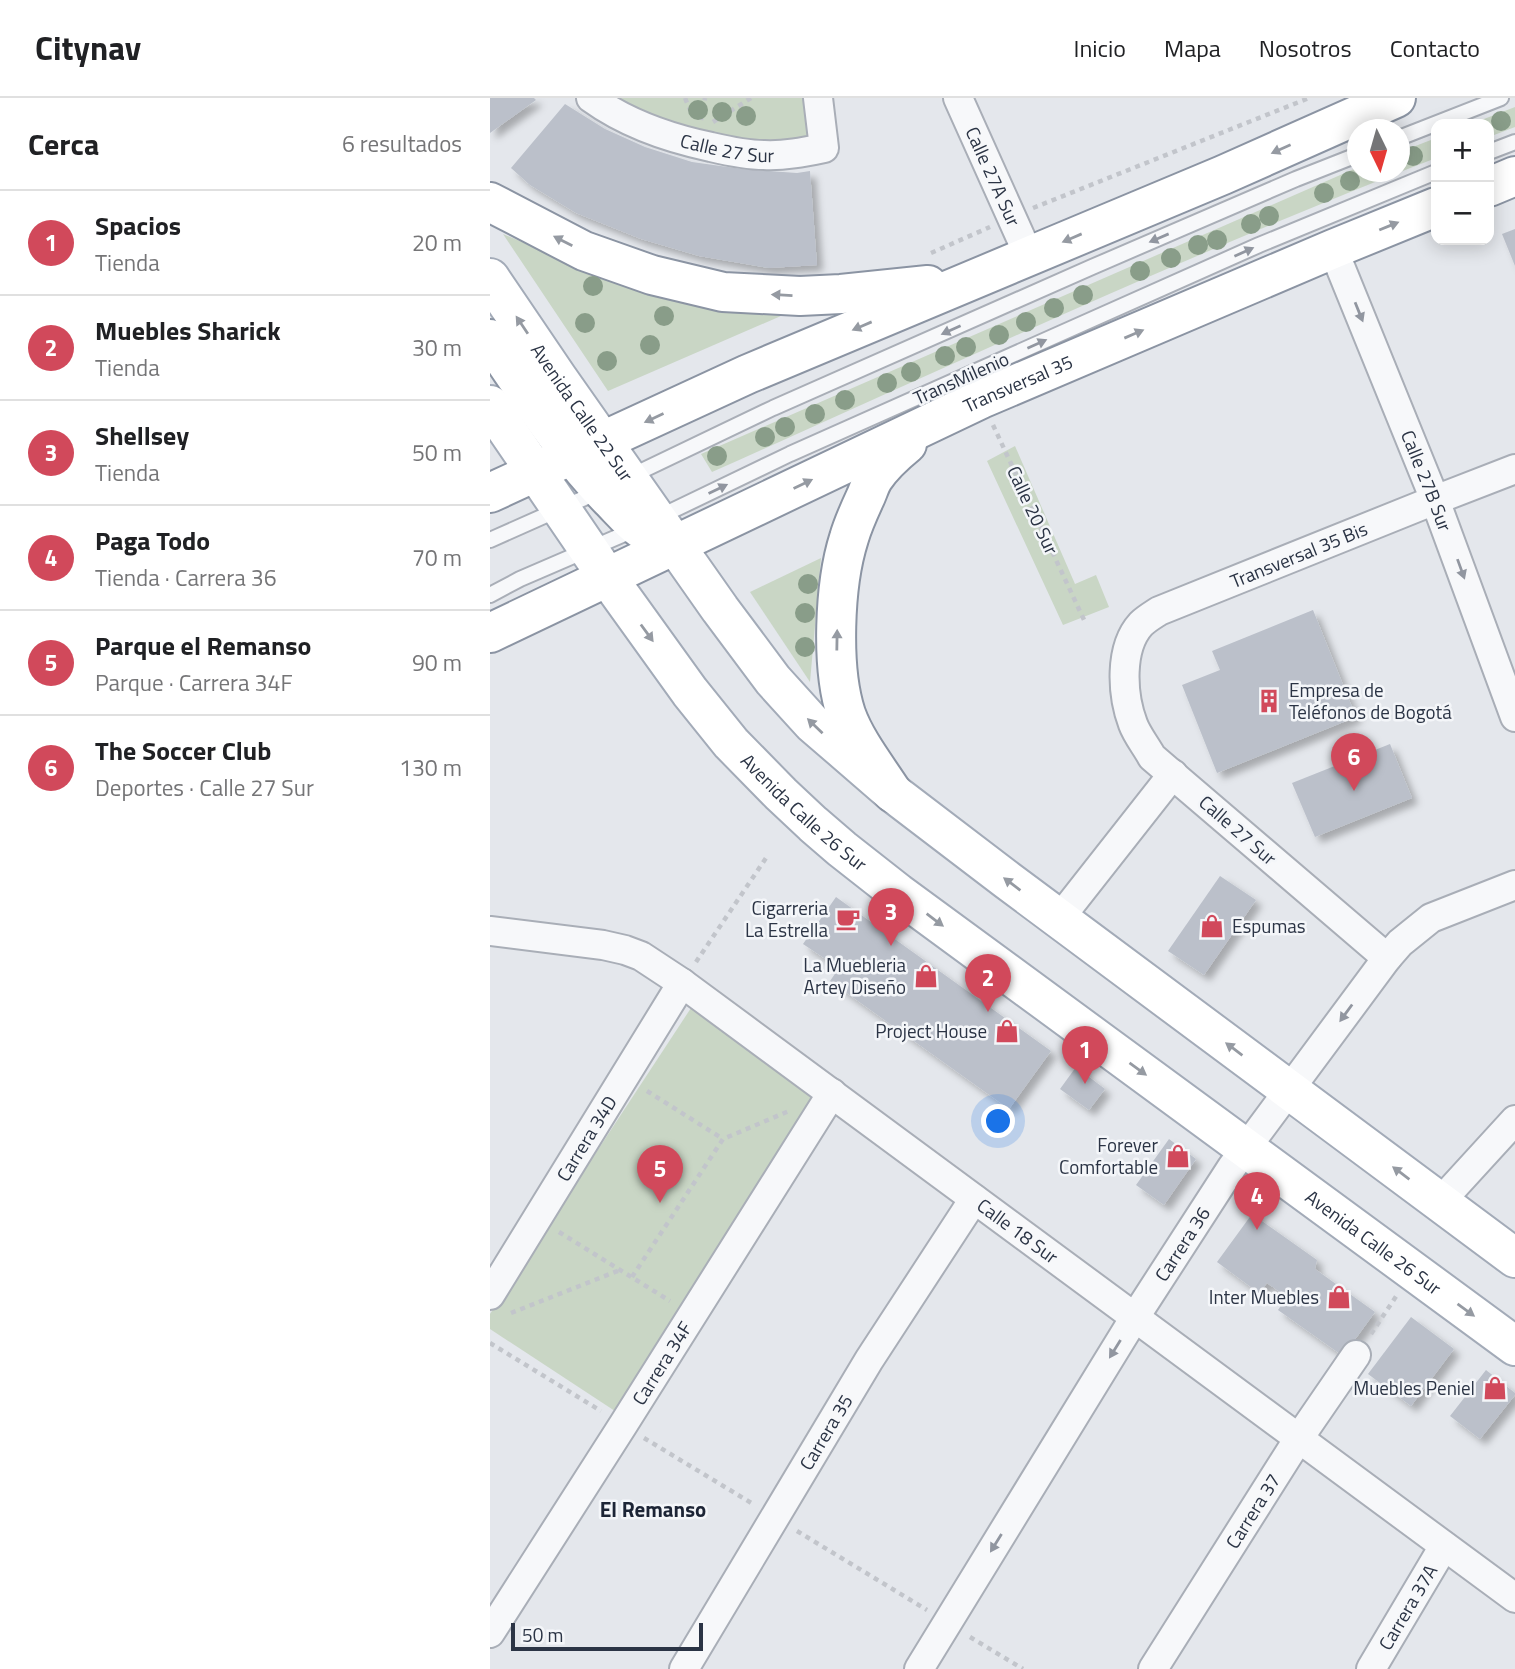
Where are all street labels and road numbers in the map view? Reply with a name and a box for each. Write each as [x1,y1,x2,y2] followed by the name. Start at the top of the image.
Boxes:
[959,122,1029,231] street label: Calle 27A Sur
[677,125,775,169] street label: Calle 27 Sur
[524,337,641,487] street label: Avenida Calle 22 Sur
[908,344,1013,412] street label: TransMilenio
[958,347,1077,420] street label: Transversal 35
[1394,426,1460,536] street label: Calle 27B Sur
[1000,461,1067,559] street label: Calle 20 Sur
[1226,514,1372,595] street label: Transversal 35 Bis
[735,746,874,878] street label: Avenida Calle 26 Sur
[1193,788,1284,872] street label: Calle 27 Sur
[548,1089,624,1187] street label: Carrera 34D
[1300,1182,1448,1302] street label: Avenida Calle 26 Sur
[971,1191,1065,1271] street label: Calle 18 Sur
[1147,1201,1217,1287] street label: Carrera 36
[624,1315,699,1410] street label: Carrera 34F
[791,1388,859,1475] street label: Carrera 35
[1218,1467,1287,1554] street label: Carrera 37
[1371,1558,1444,1655] street label: Carrera 37A

